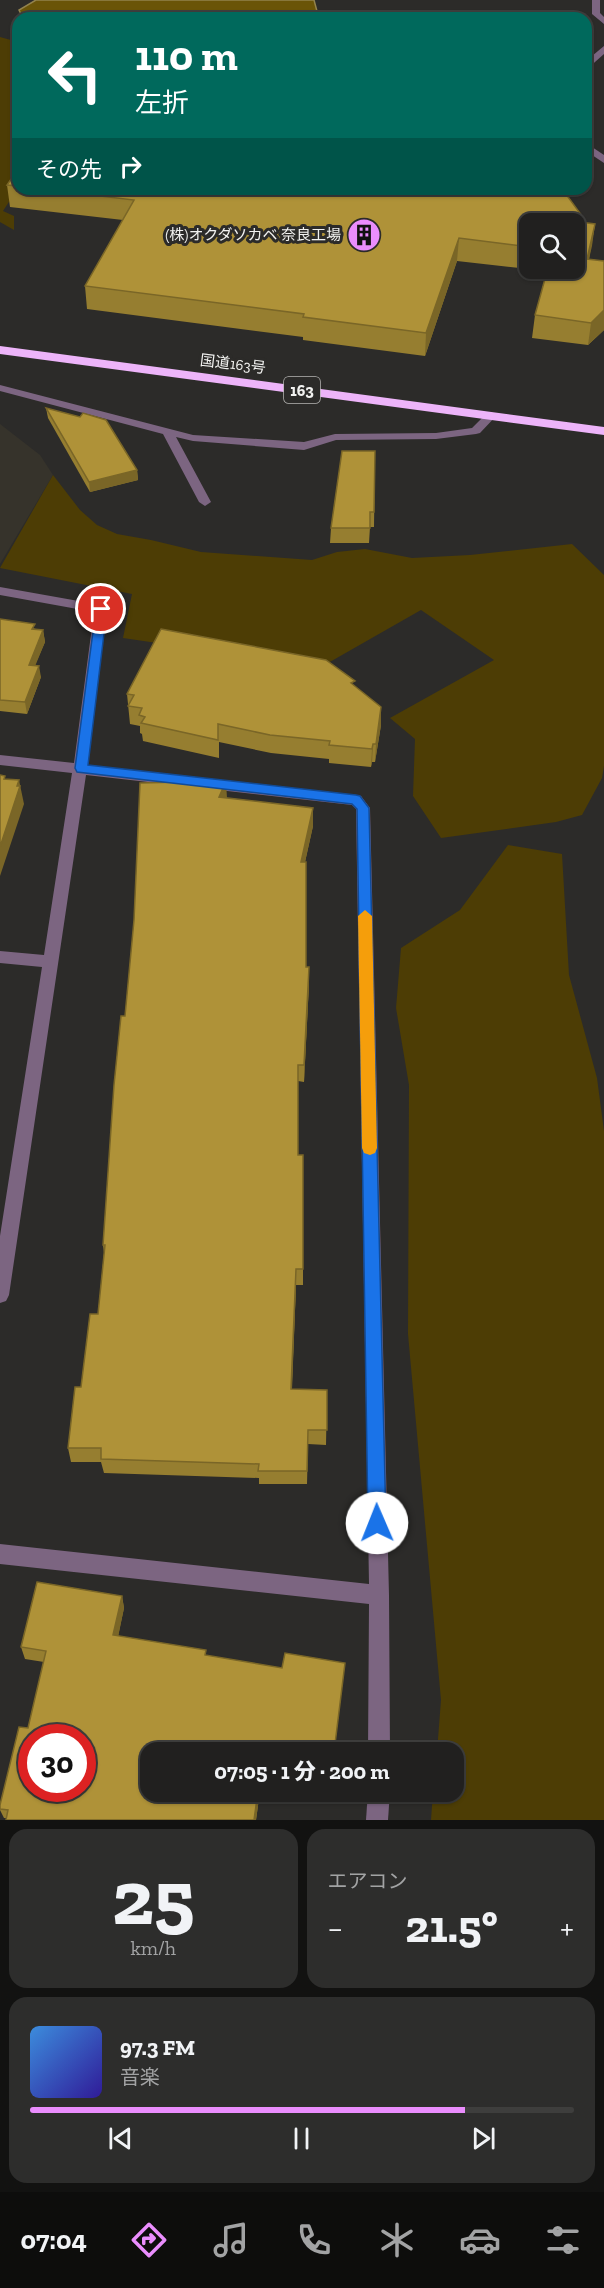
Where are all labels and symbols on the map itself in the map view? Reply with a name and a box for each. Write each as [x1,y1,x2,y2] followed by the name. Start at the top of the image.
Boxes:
[346,217,382,253] building icon: (株)オクダソカベ 奈良工場
[165,226,341,244] place label: (株)オクダソカベ 奈良工場
[199,351,267,377] street label: 国道163号
[284,377,320,403] road number: 163
[75,583,126,634] pin
[345,1491,409,1555] position arrow
[18,1724,96,1802] speed limit sign: 30

